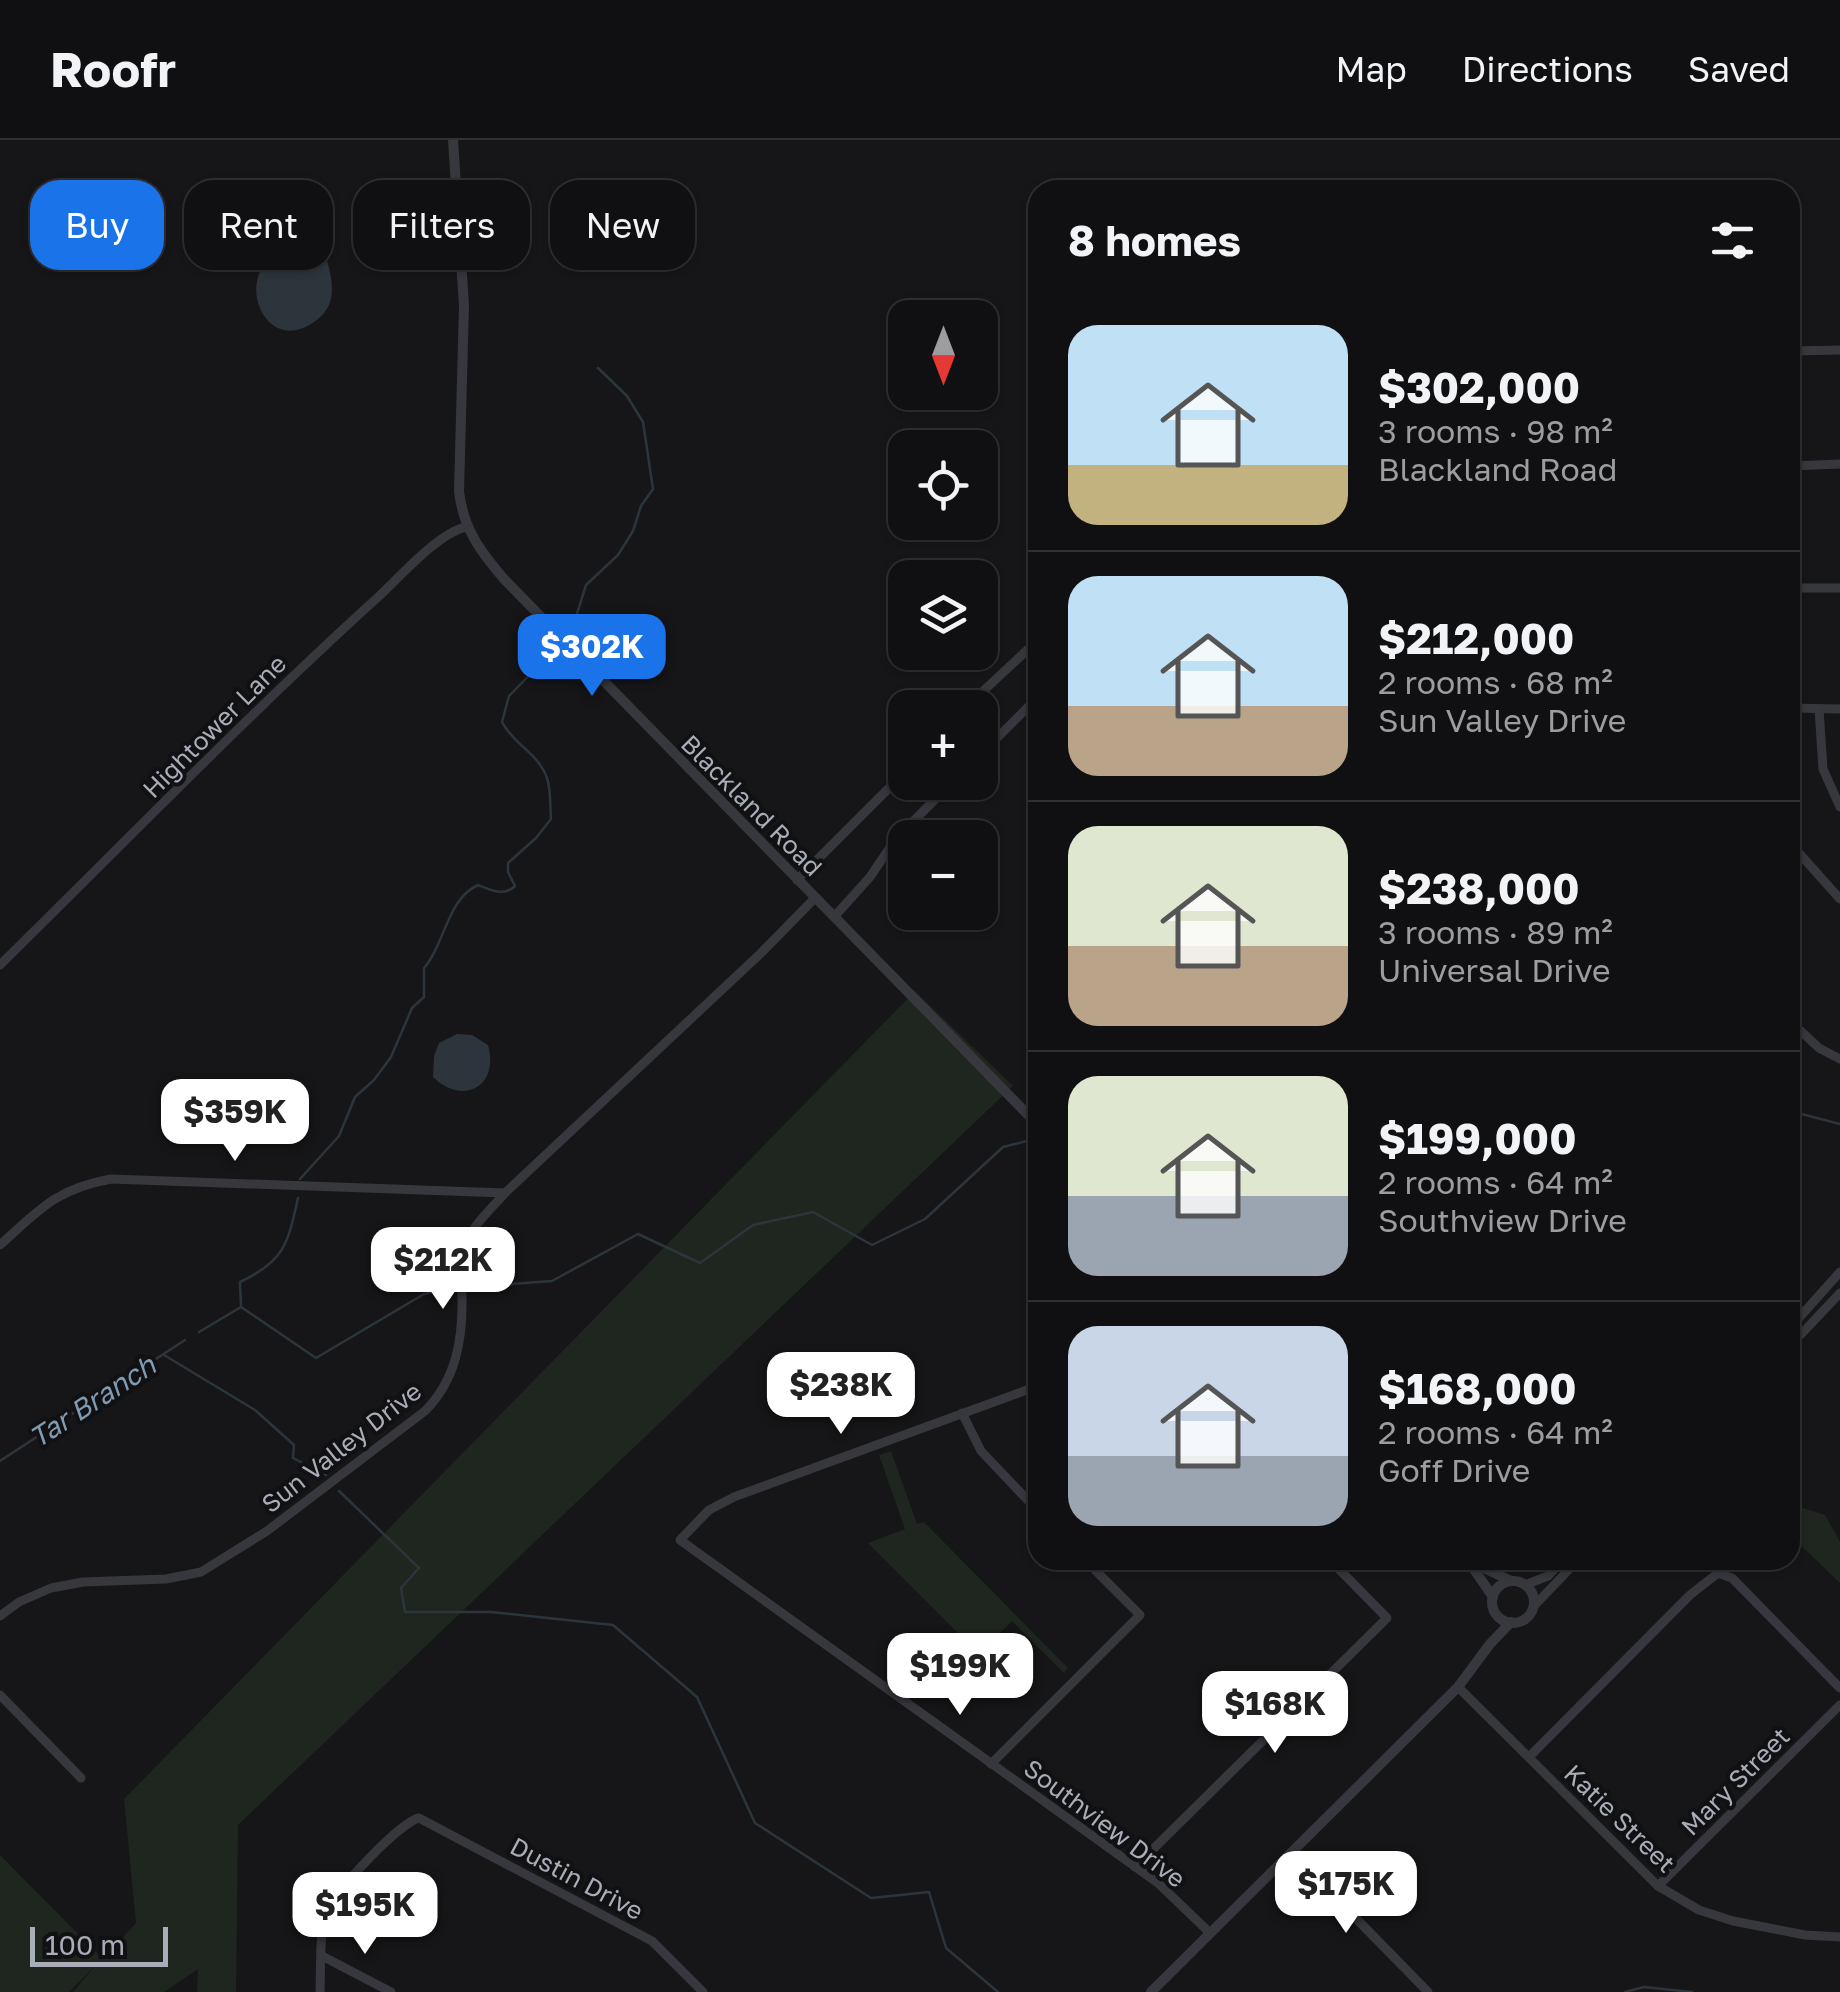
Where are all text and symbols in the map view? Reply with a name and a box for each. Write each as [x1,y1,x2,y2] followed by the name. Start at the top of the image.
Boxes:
[50,40,176,98] text: Roofr
[1335,48,1407,90] text: Map
[1462,48,1633,90] text: Directions
[1688,48,1790,90] text: Saved
[30,180,164,270] chip: Buy
[184,180,333,270] chip: Rent
[353,180,530,270] chip: Filters
[550,180,695,270] chip: New
[1705,213,1760,268] icon: filters
[1068,215,1241,265] text: 8 homes
[888,300,998,410] north arrow
[888,300,998,930] map controls
[1378,362,1580,412] text: $302,000
[1148,365,1268,485] icon: home
[1378,412,1613,450] text: 3 rooms · 98 m²
[888,430,998,540] button: locate
[1378,450,1617,488] text: Blackland Road
[888,560,998,670] button: layers
[1378,613,1574,663] text: $212,000
[522,614,662,699] pin: $302K
[1148,616,1268,736] icon: home
[540,627,644,665] text: $302K
[136,648,292,804] street label: Hightower Lane
[1378,663,1613,701] text: 2 rooms · 68 m²
[888,690,998,800] button: +
[1378,701,1626,739] text: Sun Valley Drive
[675,728,829,882] street label: Blackland Road
[888,820,998,930] button: −
[1378,863,1580,913] text: $238,000
[1148,866,1268,986] icon: home
[1378,913,1613,951] text: 3 rooms · 89 m²
[1378,951,1611,989] text: Universal Drive
[165,1079,305,1164] pin: $359K
[183,1092,287,1130] text: $359K
[1378,1113,1576,1163] text: $199,000
[1148,1116,1268,1236] icon: home
[1378,1163,1613,1201] text: 2 rooms · 64 m²
[1378,1201,1627,1239] text: Southview Drive
[373,1227,513,1312] pin: $212K
[393,1240,493,1278] text: $212K
[23,1347,163,1454] water label: Tar Branch
[771,1352,911,1437] pin: $238K
[1378,1363,1577,1413] text: $168,000
[789,1365,893,1403] text: $238K
[1148,1366,1268,1486] icon: home
[255,1375,427,1519] street label: Sun Valley Drive
[1378,1413,1613,1451] text: 2 rooms · 64 m²
[1378,1451,1530,1489] text: Goff Drive
[890,1633,1030,1718] pin: $199K
[909,1646,1011,1684] text: $199K
[1205,1671,1345,1756] pin: $168K
[1224,1684,1326,1722] text: $168K
[1674,1720,1796,1842] street label: Mary Street
[1018,1752,1192,1894] street label: Southview Drive
[1558,1757,1682,1879] street label: Katie Street
[505,1830,649,1926] street label: Dustin Drive
[1276,1851,1416,1936] pin: $175K
[1297,1864,1395,1902] text: $175K
[295,1872,435,1957] pin: $195K
[315,1885,415,1923] text: $195K
[30,1922,168,1966] scale bar
[45,1928,125,1961] text: 100 m

